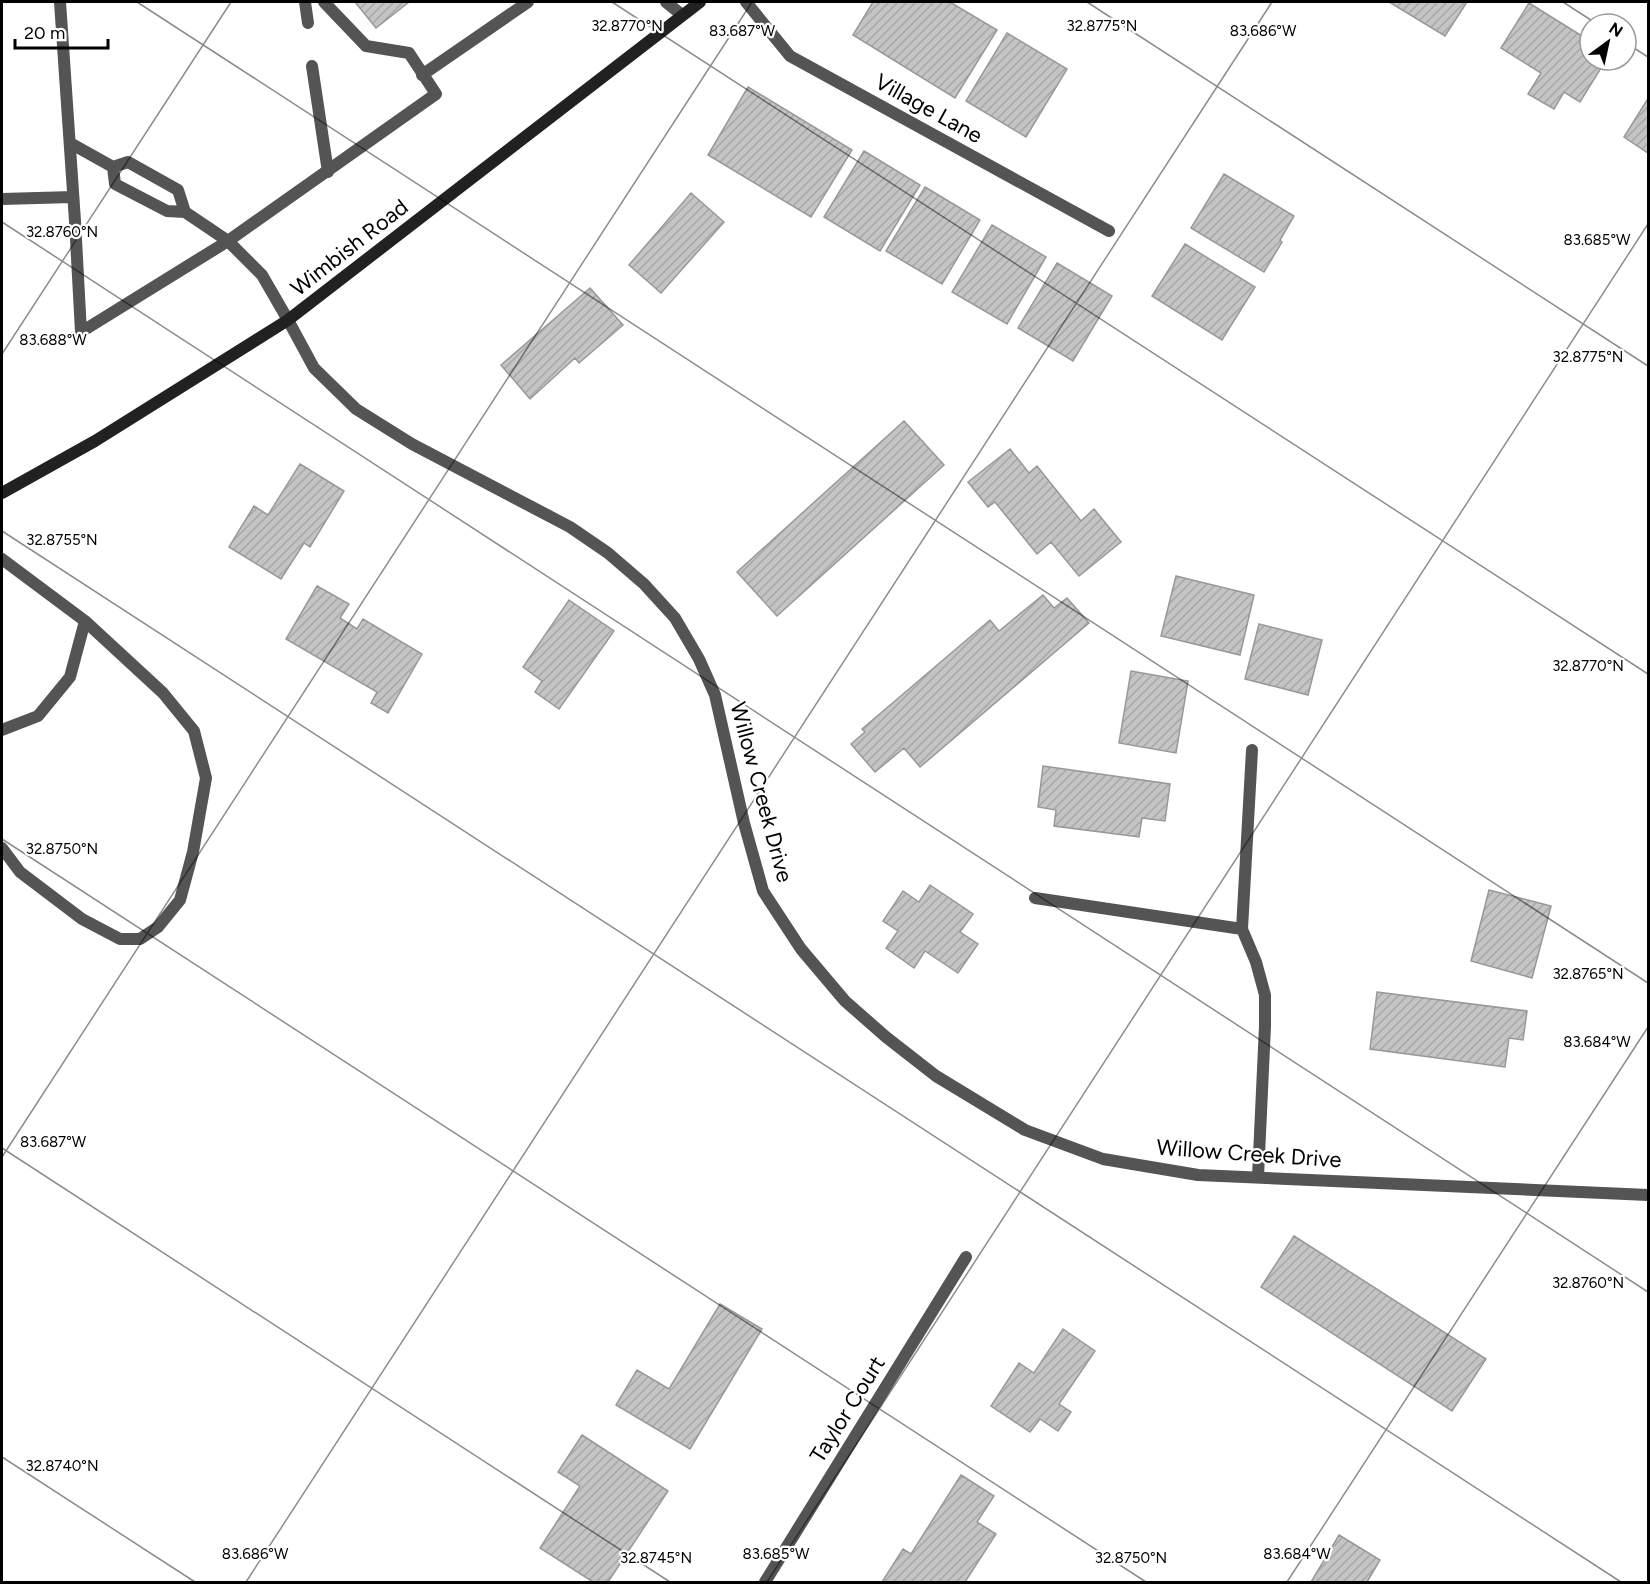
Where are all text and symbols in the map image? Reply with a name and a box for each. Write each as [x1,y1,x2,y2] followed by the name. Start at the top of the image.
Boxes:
[15,12,108,50] scale bar
[1578,12,1638,72] north arrow
[591,17,663,35] text: 32.8770°N
[1067,17,1137,35] text: 32.8775°N
[1606,19,1626,41] text: N
[24,22,65,44] text: 20 m
[709,22,776,40] text: 83.687°W
[1230,22,1297,40] text: 83.686°W
[870,68,987,149] street label: Village Lane
[285,193,413,302] street label: Wimbish Road
[26,223,98,241] text: 32.8760°N
[1564,231,1631,249] text: 83.685°W
[19,331,87,349] text: 83.688°W
[1553,348,1623,366] text: 32.8775°N
[26,531,98,549] text: 32.8755°N
[1552,657,1624,675] text: 32.8770°N
[724,699,799,885] street label: Willow Creek Drive
[26,840,98,858] text: 32.8750°N
[1552,965,1624,983] text: 32.8765°N
[1563,1033,1631,1051] text: 83.684°W
[20,1133,87,1151] text: 83.687°W
[1156,1134,1342,1173] street label: Willow Creek Drive
[1552,1274,1624,1292] text: 32.8760°N
[804,1351,891,1468] street label: Taylor Court
[25,1457,99,1475] text: 32.8740°N
[222,1545,289,1563] text: 83.686°W
[743,1545,810,1563] text: 83.685°W
[1263,1545,1331,1563] text: 83.684°W
[620,1549,692,1567] text: 32.8745°N
[1095,1549,1167,1567] text: 32.8750°N

